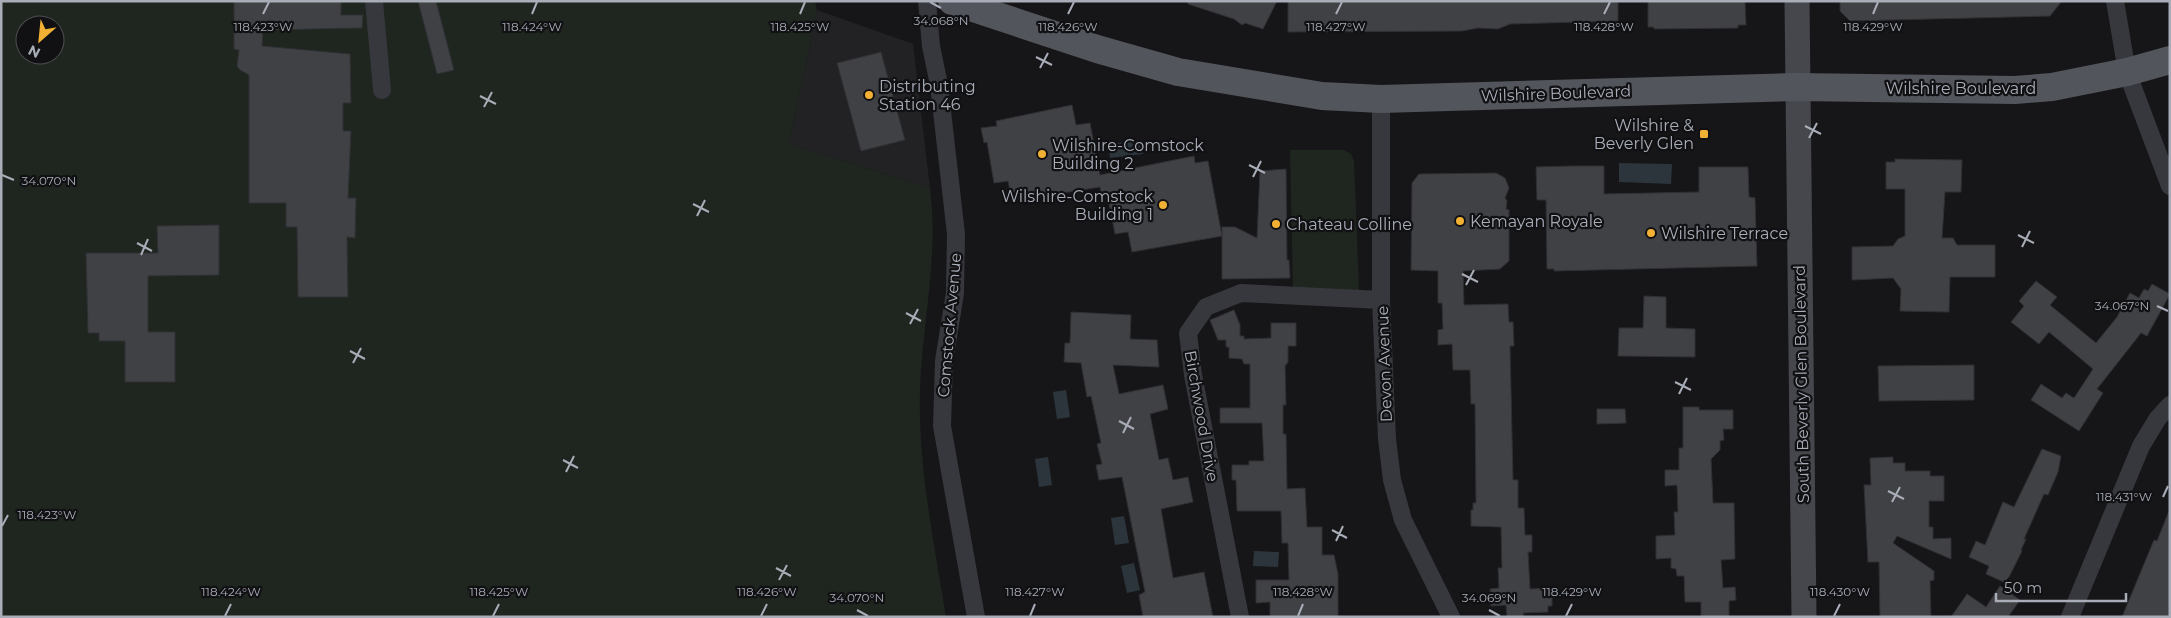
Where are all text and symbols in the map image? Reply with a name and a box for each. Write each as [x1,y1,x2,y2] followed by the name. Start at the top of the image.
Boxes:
[913,13,969,28] text: 34.068°N
[15,15,65,65] north arrow
[234,19,292,34] text: 118.423°W
[502,19,562,34] text: 118.424°W
[771,19,829,34] text: 118.425°W
[1038,19,1098,34] text: 118.426°W
[1306,19,1366,34] text: 118.427°W
[1574,19,1634,34] text: 118.428°W
[1843,19,1903,34] text: 118.429°W
[25,41,43,62] text: N
[879,77,976,114] place label: Distributing Station 46
[1886,79,2036,98] street label: Wilshire Boulevard
[1480,81,1632,106] street label: Wilshire Boulevard
[863,89,875,101] marker: Distributing Station 46
[1594,116,1694,153] place label: Wilshire & Beverly Glen
[1698,128,1710,140] marker: Wilshire & Beverly Glen
[1052,136,1204,173] place label: Wilshire-Comstock Building 2
[1036,148,1048,160] marker: Wilshire-Comstock Building 2
[22,173,76,188] text: 34.070°N
[1001,187,1153,224] place label: Wilshire-Comstock Building 1
[1157,199,1169,211] marker: Wilshire-Comstock Building 1
[1470,212,1603,231] place label: Kemayan Royale
[1286,215,1412,234] place label: Chateau Colline
[1454,215,1466,227] marker: Kemayan Royale
[1270,218,1282,230] marker: Chateau Colline
[1661,224,1788,243] place label: Wilshire Terrace
[1645,227,1657,239] marker: Wilshire Terrace
[934,252,965,398] street label: Comstock Avenue
[1790,265,1813,503] street label: South Beverly Glen Boulevard
[2095,298,2149,313] text: 34.067°N
[1373,305,1396,423] street label: Devon Avenue
[1181,349,1222,483] street label: Birchwood Drive
[2096,489,2152,504] text: 118.431°W
[18,507,76,522] text: 118.423°W
[1996,570,2126,602] scale bar
[2004,578,2042,597] text: 50 m
[201,584,261,599] text: 118.424°W
[470,584,528,599] text: 118.425°W
[737,584,797,599] text: 118.426°W
[1005,584,1065,599] text: 118.427°W
[1273,584,1333,599] text: 118.428°W
[1542,584,1602,599] text: 118.429°W
[1810,584,1870,599] text: 118.430°W
[830,590,884,605] text: 34.070°N
[1462,590,1516,605] text: 34.069°N

